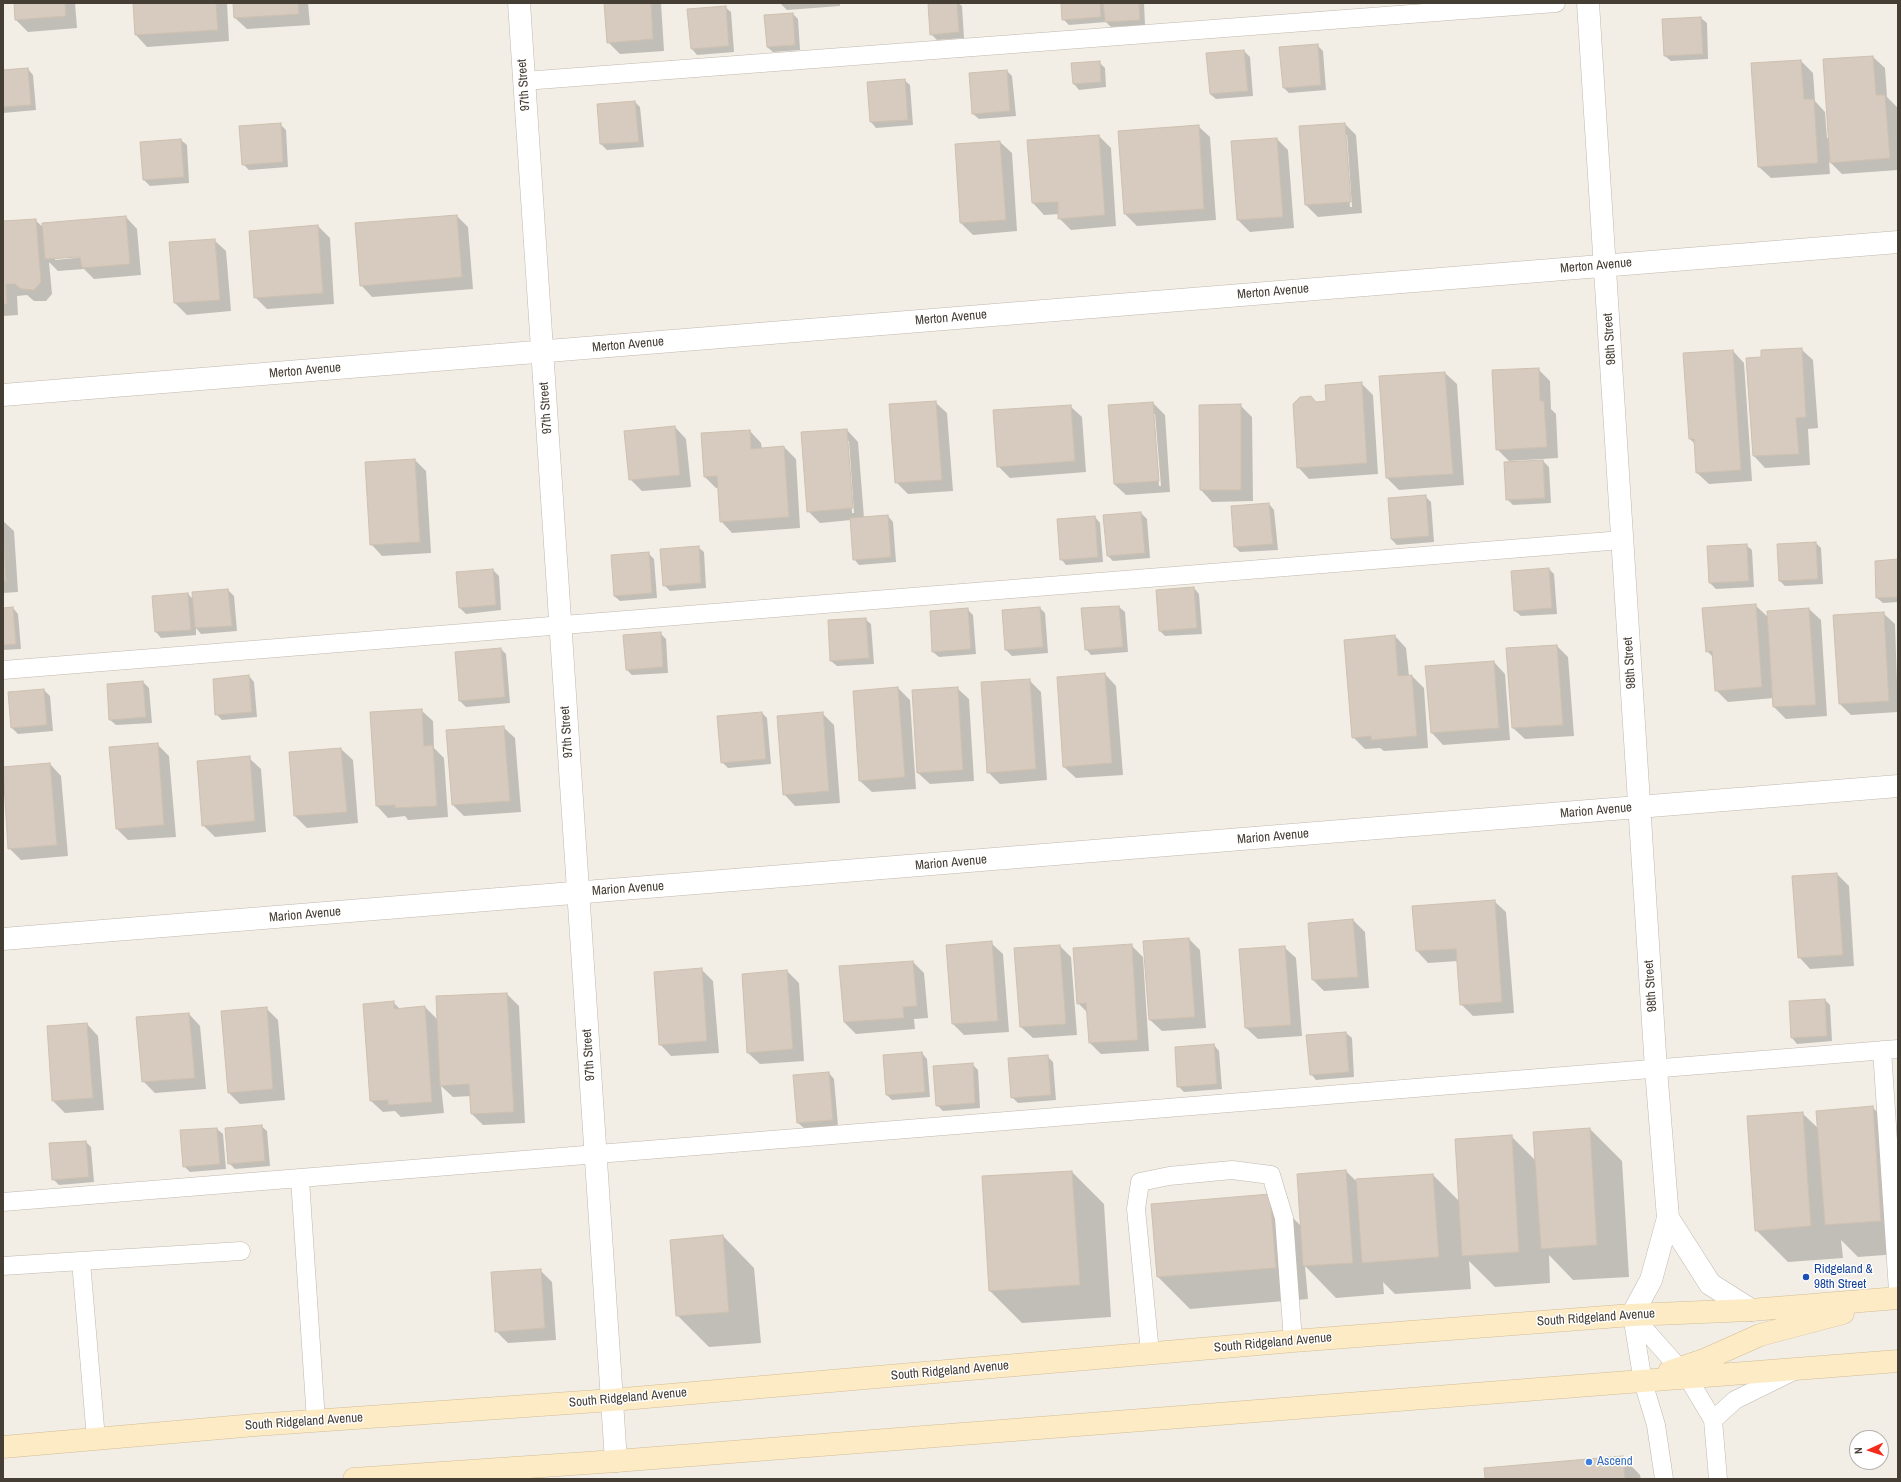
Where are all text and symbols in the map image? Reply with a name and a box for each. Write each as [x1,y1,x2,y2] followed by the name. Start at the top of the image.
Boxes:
[514,58,534,112] street label: 97th Street
[1559,255,1633,277] street label: Merton Avenue
[1236,281,1310,303] street label: Merton Avenue
[914,307,988,329] street label: Merton Avenue
[1600,312,1620,366] street label: 98th Street
[591,334,665,356] street label: Merton Avenue
[268,360,342,382] street label: Merton Avenue
[536,381,556,435] street label: 97th Street
[1620,636,1640,690] street label: 98th Street
[557,705,577,759] street label: 97th Street
[1559,800,1633,822] street label: Marion Avenue
[1236,826,1310,848] street label: Marion Avenue
[914,852,988,874] street label: Marion Avenue
[591,879,665,899] street label: Marion Avenue
[268,904,342,926] street label: Marion Avenue
[1641,959,1661,1013] street label: 98th Street
[579,1028,599,1082] street label: 97th Street
[1814,1262,1873,1293] place label: Ridgeland & 98th Street
[1801,1272,1811,1282] marker: Ridgeland & 98th Street
[1536,1306,1656,1330] street label: South Ridgeland Avenue
[1213,1330,1333,1356] street label: South Ridgeland Avenue
[890,1358,1010,1384] street label: South Ridgeland Avenue
[568,1385,688,1411] street label: South Ridgeland Avenue
[244,1410,364,1434] street label: South Ridgeland Avenue
[1849,1430,1889,1470] north arrow
[1851,1447,1865,1454] text: N
[1597,1454,1633,1470] place label: Ascend
[1584,1457,1594,1467] marker: Ascend

